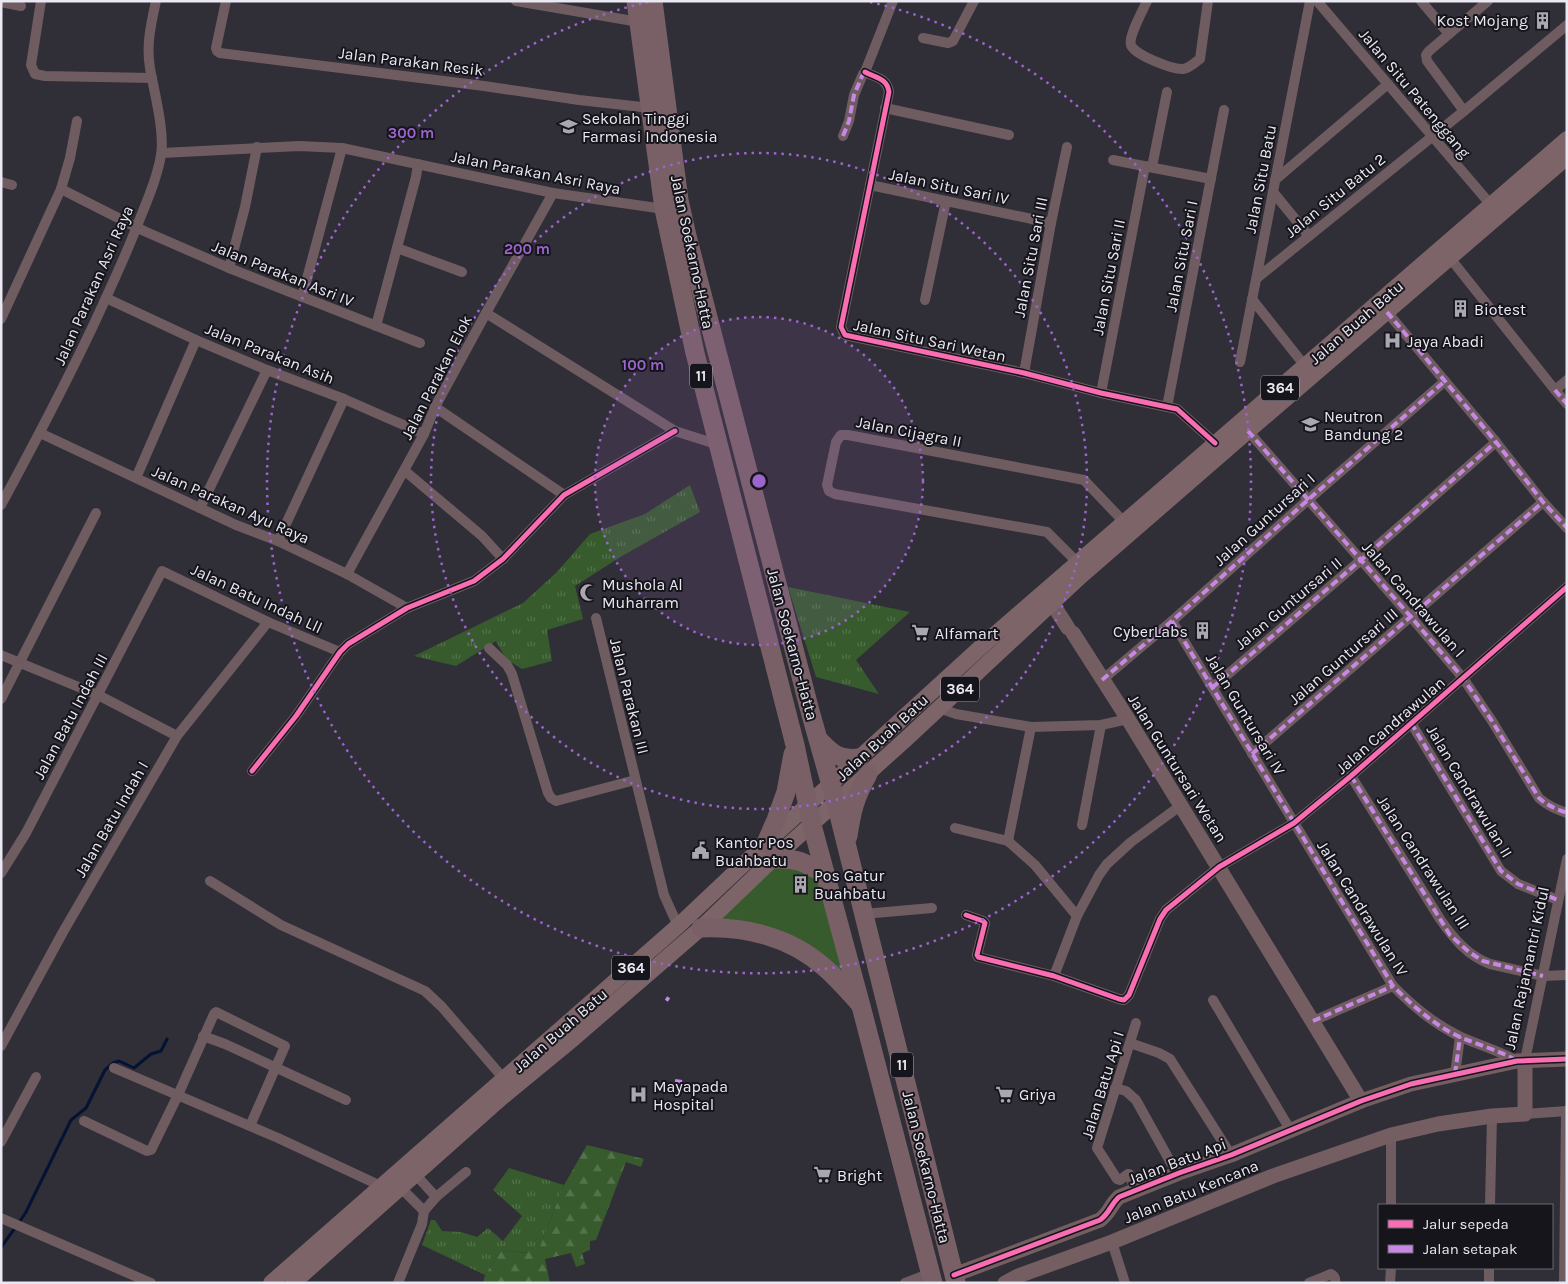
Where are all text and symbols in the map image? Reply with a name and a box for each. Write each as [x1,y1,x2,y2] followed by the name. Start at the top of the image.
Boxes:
[1532,10,1552,30] building icon: Kost Mojang
[1437,11,1528,30] place label: Kost Mojang
[1355,25,1474,162] street label: Jalan Situ Patenggang
[337,43,484,80] street label: Jalan Parakan Resik
[582,109,718,146] place label: Sekolah Tinggi Farmasi Indonesia
[558,117,578,137] school or university icon: Sekolah Tinggi Farmasi Indonesia
[1241,123,1280,235] street label: Jalan Situ Batu
[388,124,434,142] text: 300 m
[449,147,622,198] street label: Jalan Parakan Asri Raya
[1281,149,1389,242] street label: Jalan Situ Batu 2
[887,164,1011,208] street label: Jalan Situ Sari IV
[667,174,718,331] street label: Jalan Soekarno-Hatta
[1010,195,1051,319] street label: Jalan Situ Sari III
[1161,199,1202,314] street label: Jalan Situ Sari I
[50,203,137,368] street label: Jalan Parakan Asri Raya
[1088,217,1129,337] street label: Jalan Situ Sari II
[209,236,356,311] street label: Jalan Parakan Asri IV
[504,240,550,258] text: 200 m
[1305,276,1407,368] street label: Jalan Buah Batu
[1450,299,1470,319] building icon: Biotest
[1474,300,1526,319] place label: Biotest
[397,312,476,442] street label: Jalan Parakan Elok
[852,315,1008,366] street label: Jalan Situ Sari Wetan
[202,319,337,388] street label: Jalan Parakan Asih
[1383,331,1403,351] hospital icon: Jaya Abadi
[1407,332,1484,351] place label: Jaya Abadi
[622,356,664,374] text: 100 m
[690,364,712,388] road number: 11
[1261,376,1299,400] road number: 364
[1324,407,1403,444] place label: Neutron Bandung 2
[855,412,963,451] street label: Jalan Cijagra II
[1300,415,1320,435] school or university icon: Neutron Bandung 2
[149,461,312,548] street label: Jalan Parakan Ayu Raya
[1210,469,1319,570] street label: Jalan Guntursari I
[750,472,768,490] centre of rings
[1358,538,1469,661] street label: Jalan Candrawulan I
[1231,553,1346,654] street label: Jalan Guntursari II
[188,560,325,637] street label: Jalan Batu Indah Lll
[763,566,822,722] street label: Jalan Soekarno-Hatta
[602,575,683,612] place label: Mushola Al Muharram
[578,583,598,603] mosque icon: Mushola Al Muharram
[1285,604,1402,709] street label: Jalan Guntursari III
[1192,621,1212,641] building icon: CyberLabs
[1113,622,1188,641] place label: CyberLabs
[911,623,931,643] supermarket icon: Alfamart
[935,624,999,643] place label: Alfamart
[606,636,653,756] street label: Jalan Parakan III
[29,650,112,782] street label: Jalan Batu Indah III
[1202,650,1289,778] street label: Jalan Guntursari IV
[1332,673,1449,778] street label: Jalan Candrawulan
[941,676,979,702] road number: 364
[833,690,932,785] street label: Jalan Buah Batu
[1124,691,1231,846] street label: Jalan Guntursari Wetan
[1422,722,1517,861] street label: Jalan Candrawulan II
[71,758,152,881] street label: Jalan Batu Indah I
[1373,792,1474,933] street label: Jalan Candrawulan III
[715,833,794,870] place label: Kantor Pos Buahbatu
[1313,837,1412,979] street label: Jalan Candrawulan IV
[691,841,711,861] public building icon: Kantor Pos Buahbatu
[814,866,886,903] place label: Pos Gatur Buahbatu
[790,874,810,894] building icon: Pos Gatur Buahbatu
[1500,885,1553,1051] street label: Jalan Rajamantri Kidul
[612,956,650,980] road number: 364
[509,984,611,1076] street label: Jalan Buah Batu
[1077,1029,1128,1141] street label: Jalan Batu Api I
[891,1052,913,1078] road number: 11
[653,1077,728,1114] place label: Mayapada Hospital
[995,1084,1015,1104] supermarket icon: Griya
[629,1085,649,1105] hospital icon: Mayapada Hospital
[1019,1085,1056,1104] place label: Griya
[898,1089,955,1245] street label: Jalan Soekarno-Hatta
[1125,1134,1229,1189] street label: Jalan Batu Api
[1121,1156,1261,1227] street label: Jalan Batu Kencana
[813,1165,833,1185] supermarket icon: Bright
[837,1166,882,1185] place label: Bright
[1378,1204,1553,1269] legend
[1423,1215,1509,1233] text: Jalur sepeda
[1423,1240,1517,1258] text: Jalan setapak

